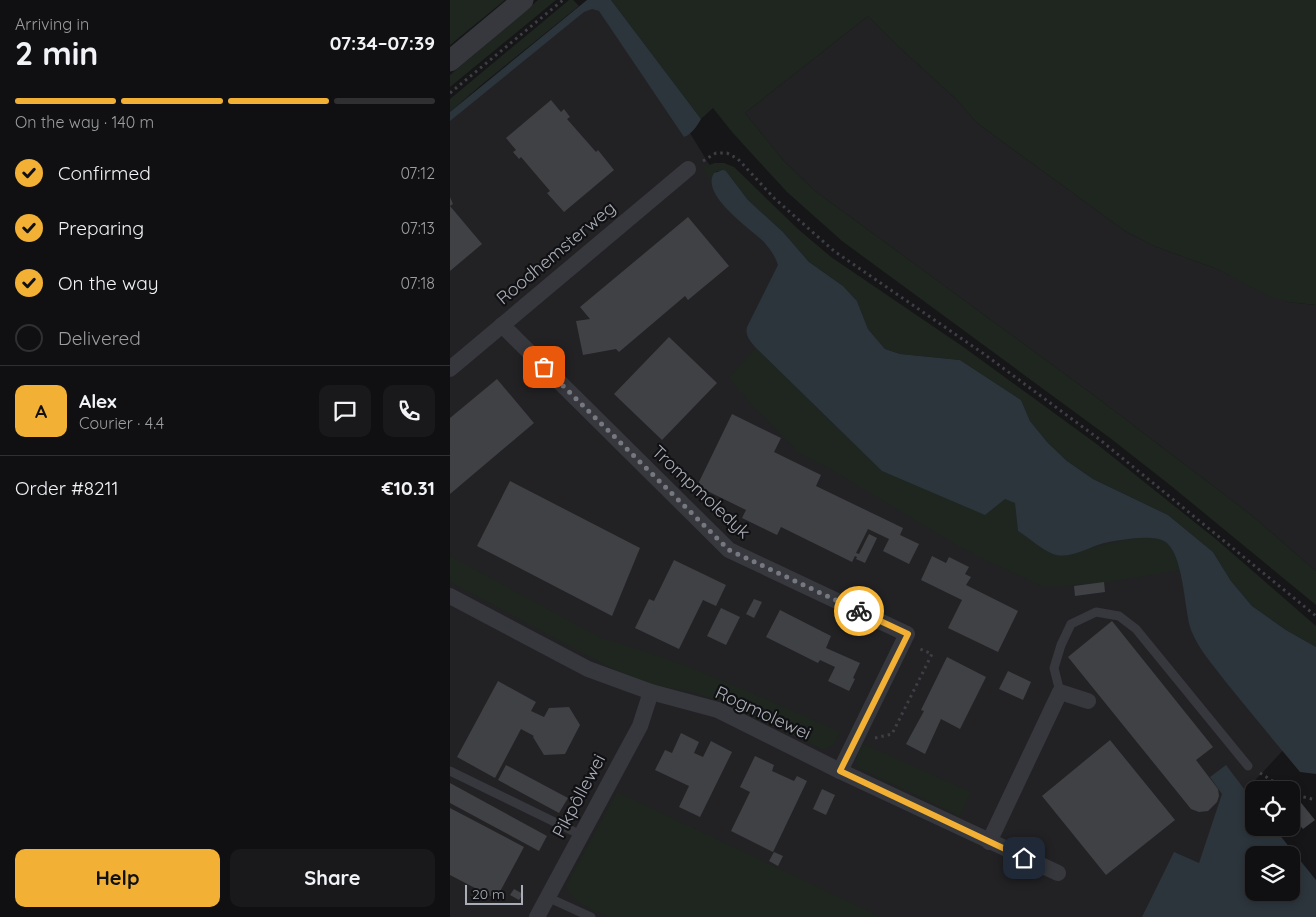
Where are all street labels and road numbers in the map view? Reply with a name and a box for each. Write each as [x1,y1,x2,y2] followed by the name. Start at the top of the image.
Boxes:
[491,196,620,309] street label: Roodhemsterweg
[647,440,756,543] street label: Trompmoledyk
[712,680,815,745] street label: Rogmolewei
[547,750,610,842] street label: Pikpôllewei

